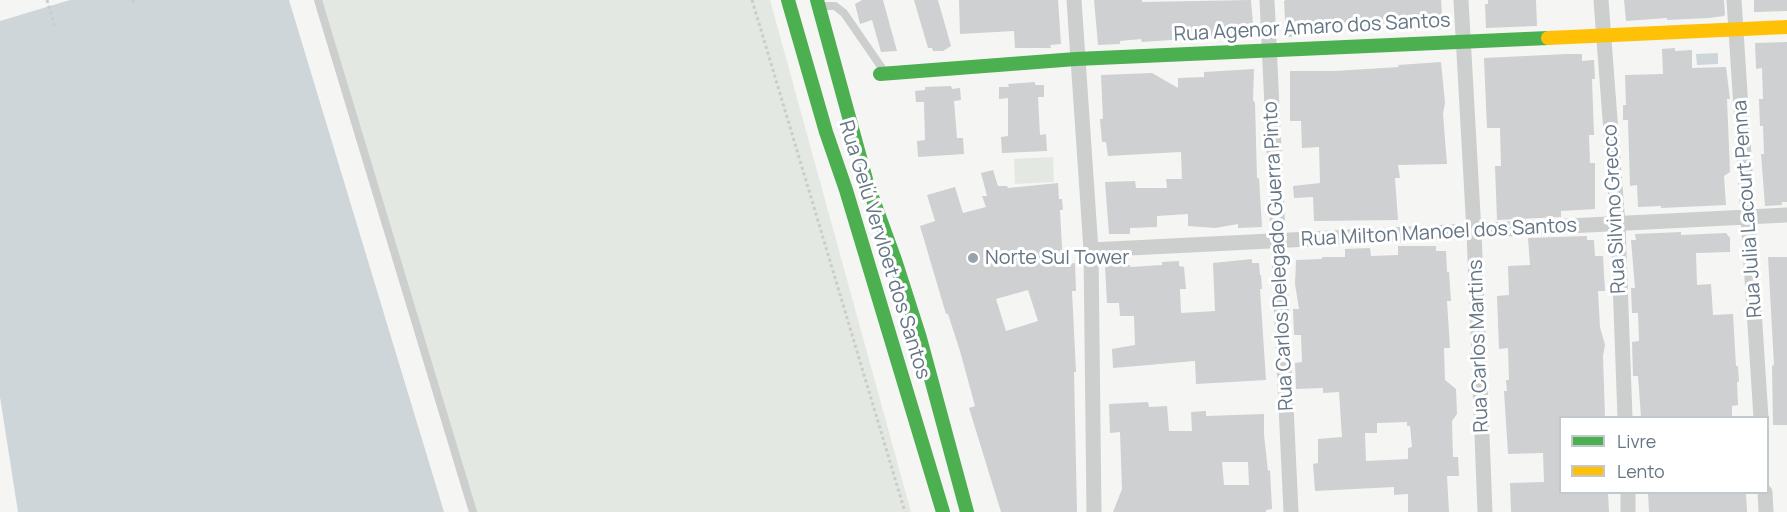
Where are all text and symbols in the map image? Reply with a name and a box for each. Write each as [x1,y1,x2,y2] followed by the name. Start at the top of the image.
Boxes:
[1173,9,1451,47] street label: Rua Agenor Amaro dos Santos
[1728,99,1768,319] street label: Rua Julia Lacourt Penna
[1259,101,1299,411] street label: Rua Carlos Delegado Guerra Pinto
[833,118,935,382] street label: Rua Gelú Vervloet dos Santos
[1599,124,1631,294] street label: Rua Silvino Grecco
[1300,214,1578,252] street label: Rua Milton Manoel dos Santos
[985,246,1130,270] place label: Norte Sul Tower
[966,251,980,265] marker: Norte Sul Tower
[1464,259,1494,433] street label: Rua Carlos Martins
[1559,416,1769,494] legend
[1617,429,1656,453] text: Livre
[1617,459,1665,483] text: Lento

